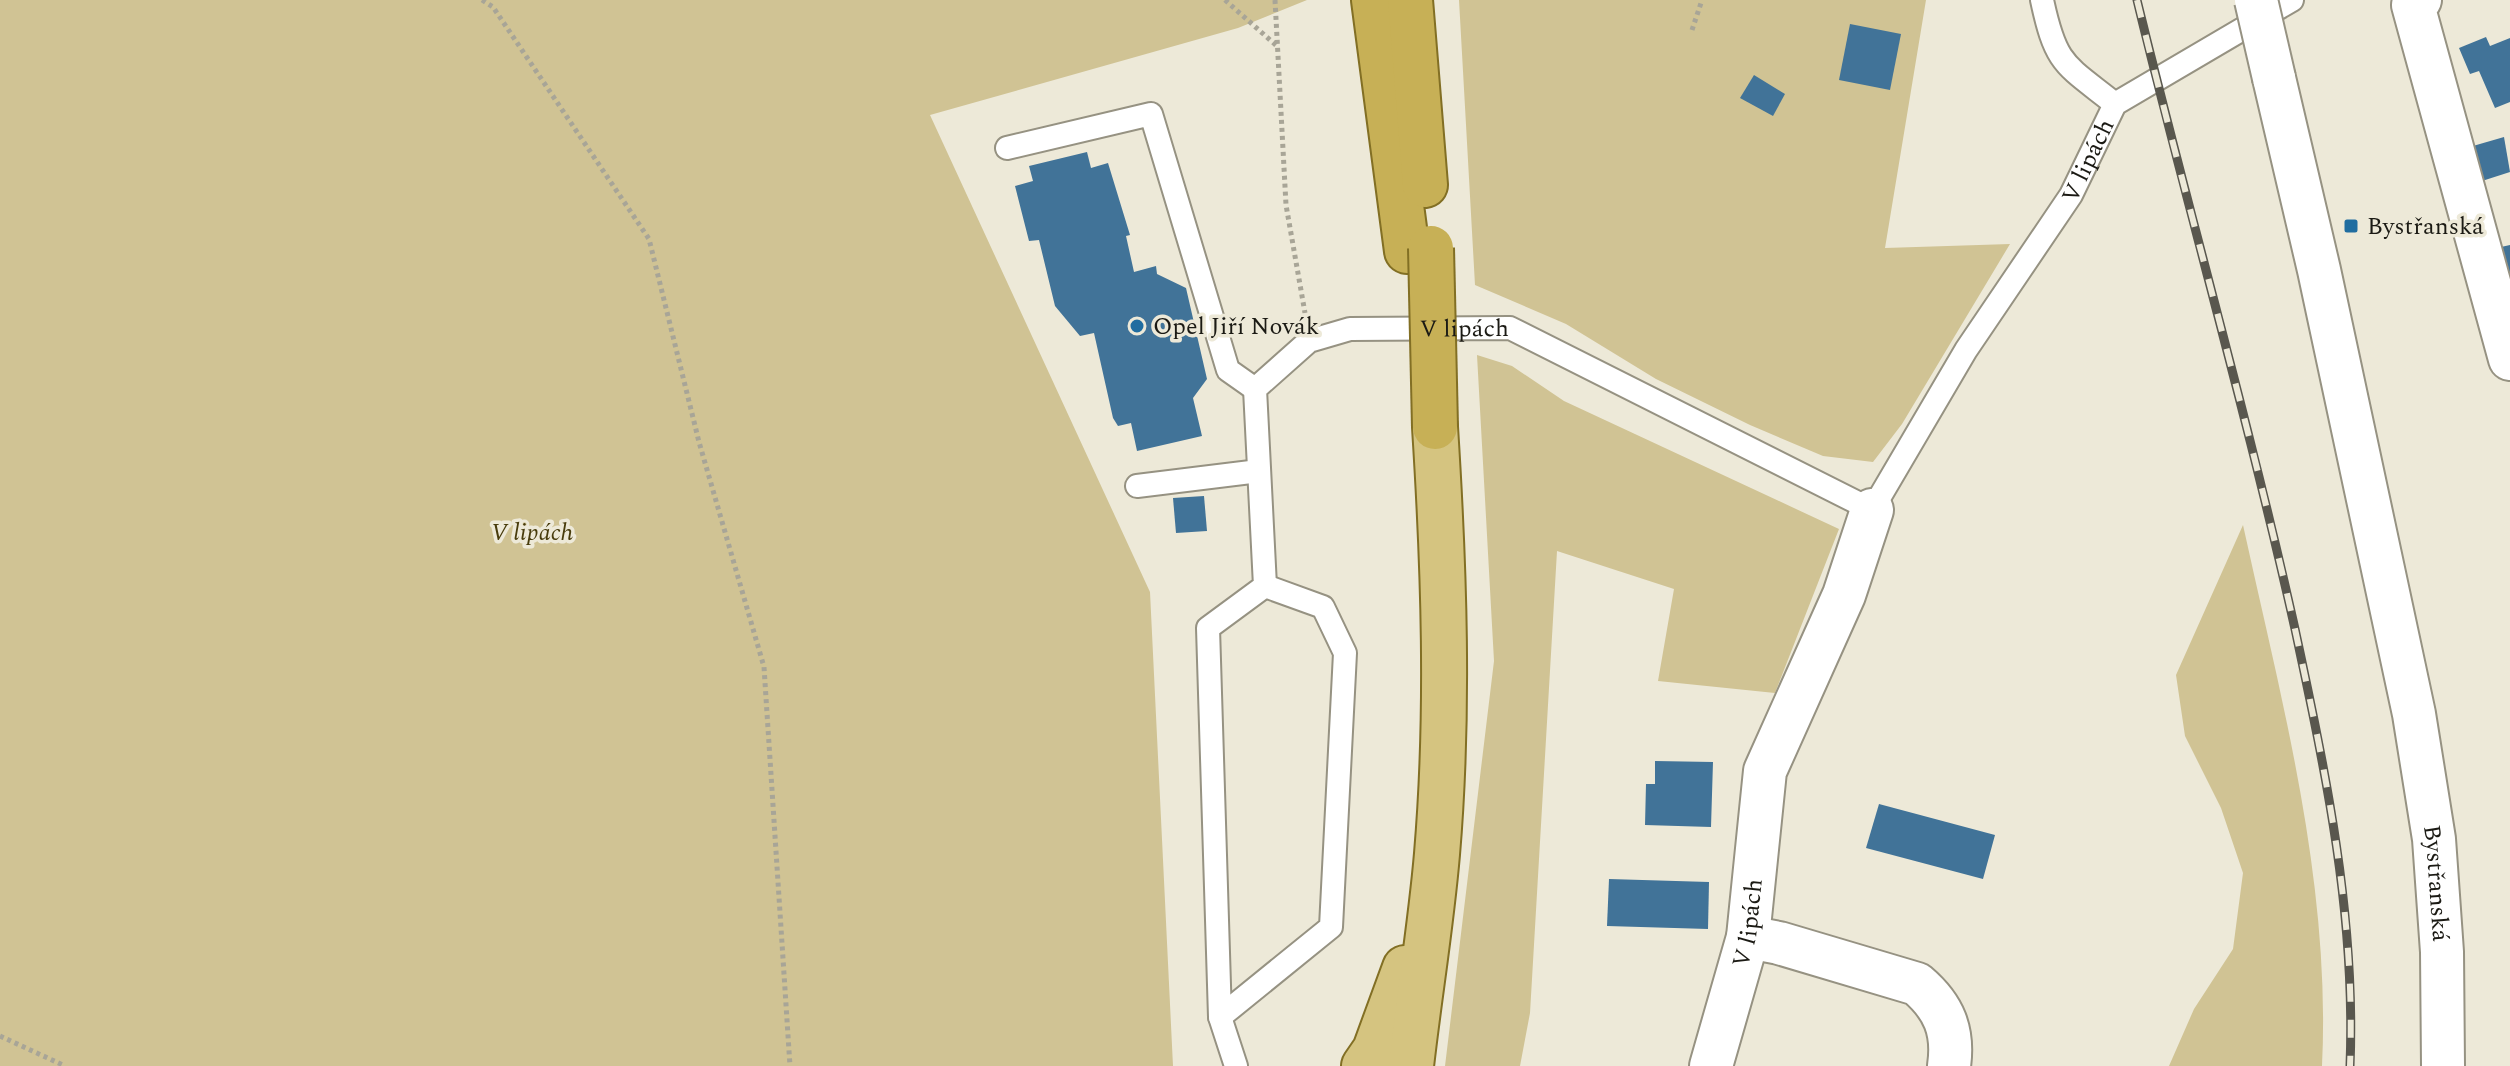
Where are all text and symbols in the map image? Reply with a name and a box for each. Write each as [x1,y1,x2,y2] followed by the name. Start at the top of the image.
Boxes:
[2053,113,2124,209] street label: V lipách
[2367,209,2484,245] place label: Bystřanská
[2342,217,2360,235] marker: Bystřanská
[1153,309,1319,345] place label: Opel Jiří Novák
[1419,311,1509,348] street label: V lipách
[1128,317,1146,335] marker: Opel Jiří Novák
[491,515,573,551] park label: V lipách
[2413,822,2458,943] street label: Bystřanská
[1723,877,1773,972] street label: V lipách

